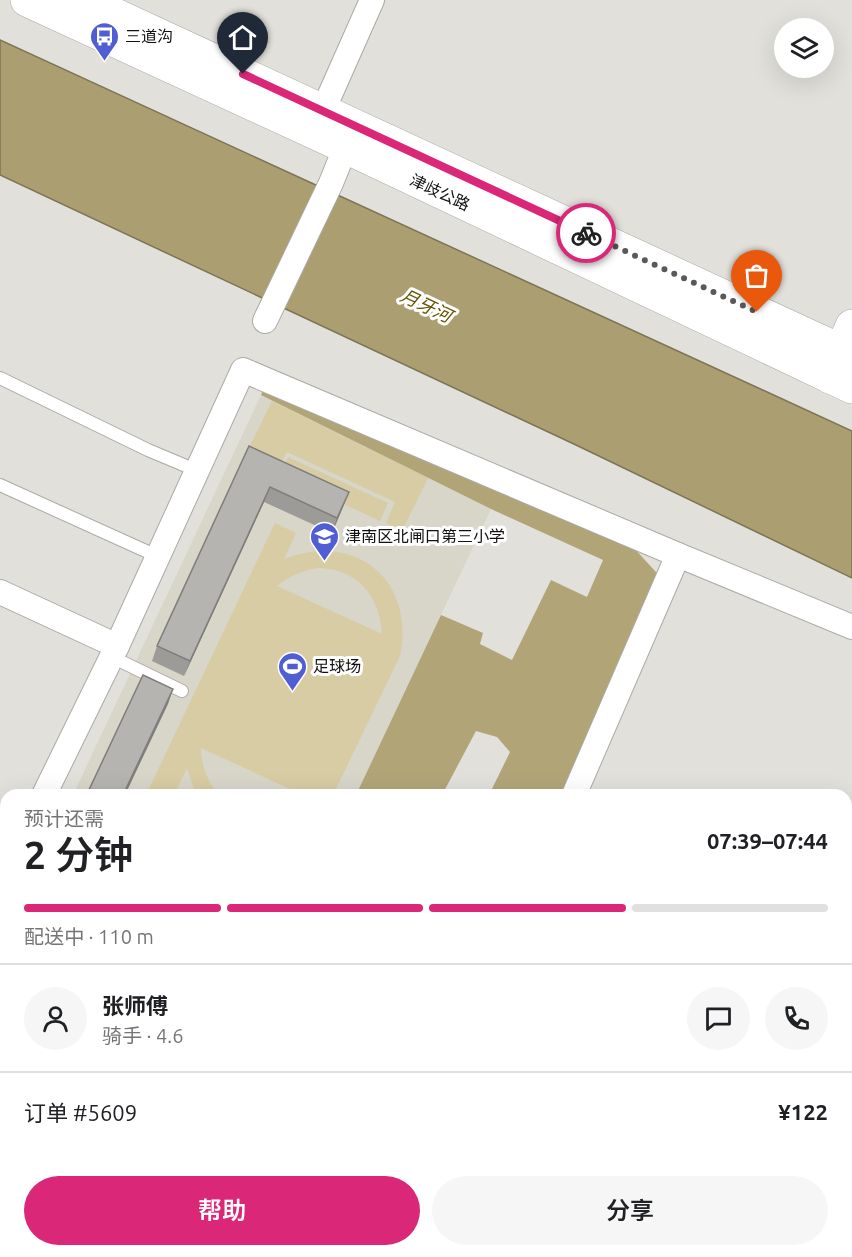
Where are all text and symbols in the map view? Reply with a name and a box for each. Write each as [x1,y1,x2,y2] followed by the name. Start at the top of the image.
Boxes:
[217,12,268,74] pin
[774,18,834,78] map controls
[774,18,834,78] button: layers
[88,20,120,62] bus stop icon: 三道沟
[226,21,259,54] icon: home
[125,27,173,45] place label: 三道沟
[407,170,473,214] street label: 津歧公路
[556,203,616,263] courier
[570,217,603,250] icon: bike
[731,250,782,312] pin
[740,259,773,292] icon: bag
[398,285,458,327] water label: 月牙河
[308,520,340,562] school or university icon: 津南区北闸口第三小学
[345,527,505,545] place label: 津南区北闸口第三小学
[276,650,308,692] sports icon: 足球场
[313,657,361,675] place label: 足球场
[24,807,104,830] text: 预计还需
[707,828,828,853] text: 07:39–07:44
[24,833,133,876] text: 2 分钟
[24,925,154,948] text: 配送中 · 110 m
[24,987,87,1050] button: person
[687,987,750,1050] button: chat
[765,987,828,1050] button: phone
[102,993,168,1018] text: 张师傅
[102,1024,184,1047] text: 骑手 · 4.6
[778,1099,828,1124] text: ¥122
[24,1100,137,1125] text: 订单 #5609
[24,1176,420,1245] button: 帮助
[432,1176,828,1245] button: 分享

